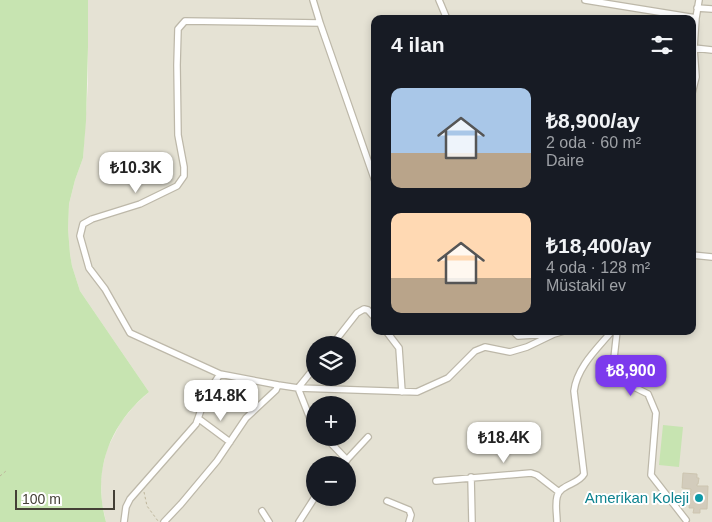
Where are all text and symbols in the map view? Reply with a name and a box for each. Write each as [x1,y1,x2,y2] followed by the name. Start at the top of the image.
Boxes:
[648,31,676,59] icon: filters
[391,33,445,56] text: 4 ilan
[431,108,491,168] icon: home
[546,109,640,132] text: ₺8,900/ay
[546,134,641,151] text: 2 oda · 60 m²
[95,152,177,194] pin: ₺10.3K
[546,152,584,169] text: Daire
[110,159,162,176] text: ₺10.3K
[431,233,491,293] icon: home
[546,234,651,257] text: ₺18,400/ay
[546,259,650,276] text: 4 oda · 128 m²
[546,277,626,294] text: Müstakil ev
[306,336,356,506] map controls
[306,336,356,386] button: layers
[590,354,672,397] pin: ₺8,900
[606,362,656,379] text: ₺8,900
[180,380,262,422] pin: ₺14.8K
[195,387,247,404] text: ₺14.8K
[306,396,356,446] button: +
[463,422,545,464] pin: ₺18.4K
[478,429,530,446] text: ₺18.4K
[306,456,356,506] button: −
[15,487,115,510] scale bar
[585,489,689,506] place label: Amerikan Koleji
[22,491,61,507] text: 100 m
[693,492,705,504] marker: Amerikan Koleji

